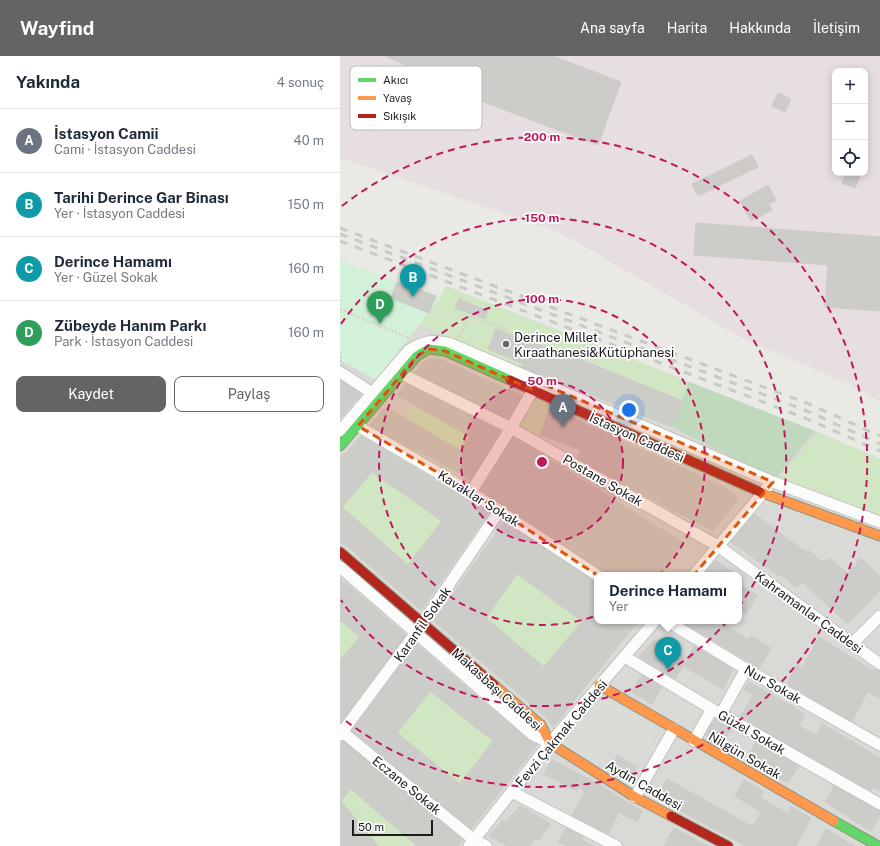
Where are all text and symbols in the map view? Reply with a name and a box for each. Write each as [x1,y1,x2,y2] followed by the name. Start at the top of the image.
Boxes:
[20,17,94,39] text: Wayfind
[580,20,645,36] text: Ana sayfa
[667,20,707,36] text: Harita
[729,20,791,36] text: Hakkında
[813,20,860,36] text: İletişim
[350,66,482,130] legend
[832,68,868,176] map controls
[832,68,868,104] button: +
[16,72,80,92] text: Yakında
[383,74,408,86] text: Akıcı
[277,75,324,90] text: 4 sonuç
[383,92,412,105] text: Yavaş
[832,104,868,140] button: −
[383,110,416,123] text: Sıkışık
[54,125,159,142] text: İstasyon Camii
[524,130,560,144] text: 200 m
[24,133,34,148] text: A
[293,133,324,148] text: 40 m
[832,140,868,176] button: locate
[54,142,196,157] text: Cami · İstasyon Caddesi
[54,189,229,206] text: Tarihi Derince Gar Binası
[25,197,33,212] text: B
[288,197,324,212] text: 150 m
[54,206,185,221] text: Yer · İstasyon Caddesi
[525,211,559,225] text: 150 m
[54,253,172,270] text: Derince Hamamı
[24,261,34,276] text: C
[288,261,324,276] text: 160 m
[400,264,426,297] pin: B
[54,270,158,285] text: Yer · Güzel Sokak
[367,291,393,324] pin: D
[525,292,559,306] text: 100 m
[54,317,206,334] text: Zübeyde Hanım Parkı
[24,325,34,340] text: D
[288,325,324,340] text: 160 m
[514,330,674,360] place label: Derince Millet Kıraathanesi&Kütüphanesi
[54,334,193,349] text: Park · İstasyon Caddesi
[501,339,511,349] marker: Derince Millet Kıraathanesi&Kütüphanesi
[527,374,557,388] text: 50 m
[16,376,166,412] button: Kaydet
[174,376,324,412] button: Paylaş
[550,394,576,427] pin: A
[619,400,639,420] your location
[587,410,687,465] street label: İstasyon Caddesi
[560,452,645,509] street label: Postane Sokak
[535,455,549,469] centre of rings
[435,467,522,530] street label: Kavaklar Sokak
[752,568,865,656] street label: Kahramanlar Caddesi
[594,572,742,624] popup
[609,582,727,599] text: Derince Hamamı
[391,584,454,665] street label: Karanfil Sokak
[609,599,629,614] text: Yer
[655,637,681,670] pin: C
[449,645,545,734] street label: Makasbaşı Caddesi
[742,662,804,707] street label: Nur Sokak
[512,677,610,790] street label: Fevzi Çakmak Caddesi
[715,707,788,758] street label: Güzel Sokak
[706,729,784,782] street label: Nilgün Sokak
[369,753,444,818] street label: Eczane Sokak
[603,758,685,813] street label: Aydın Caddesi
[352,818,433,837] scale bar
[358,821,384,833] text: 50 m

